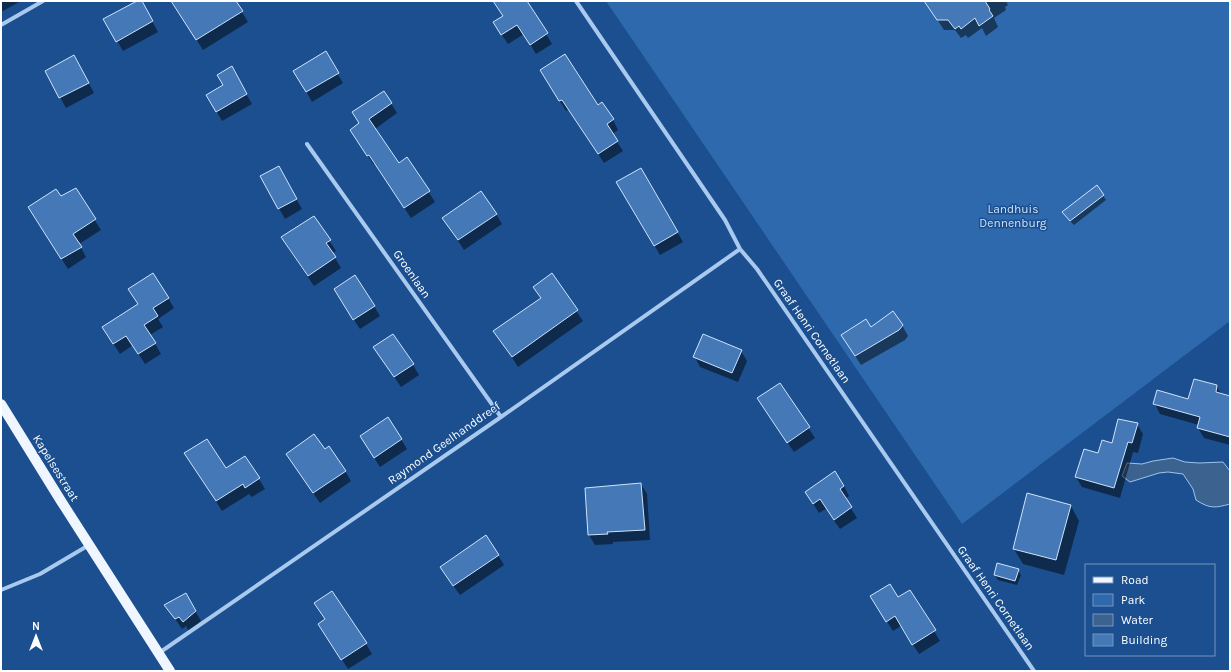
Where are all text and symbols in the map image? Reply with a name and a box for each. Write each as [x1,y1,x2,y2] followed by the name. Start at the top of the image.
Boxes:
[979,202,1047,230] park label: Landhuis Dennenburg
[390,247,434,301] street label: Groenlaan
[771,276,853,386] street label: Graaf Henri Cornetlaan
[385,398,504,487] street label: Raymond Geelhanddreef
[30,432,82,504] street label: Kapelsestraat
[955,543,1037,653] street label: Graaf Henri Cornetlaan
[1085,564,1215,656] legend
[1121,573,1149,587] text: Road
[1121,593,1146,607] text: Park
[1121,613,1154,627] text: Water
[16,616,56,656] north arrow
[32,620,40,633] text: N
[1121,633,1168,647] text: Building

